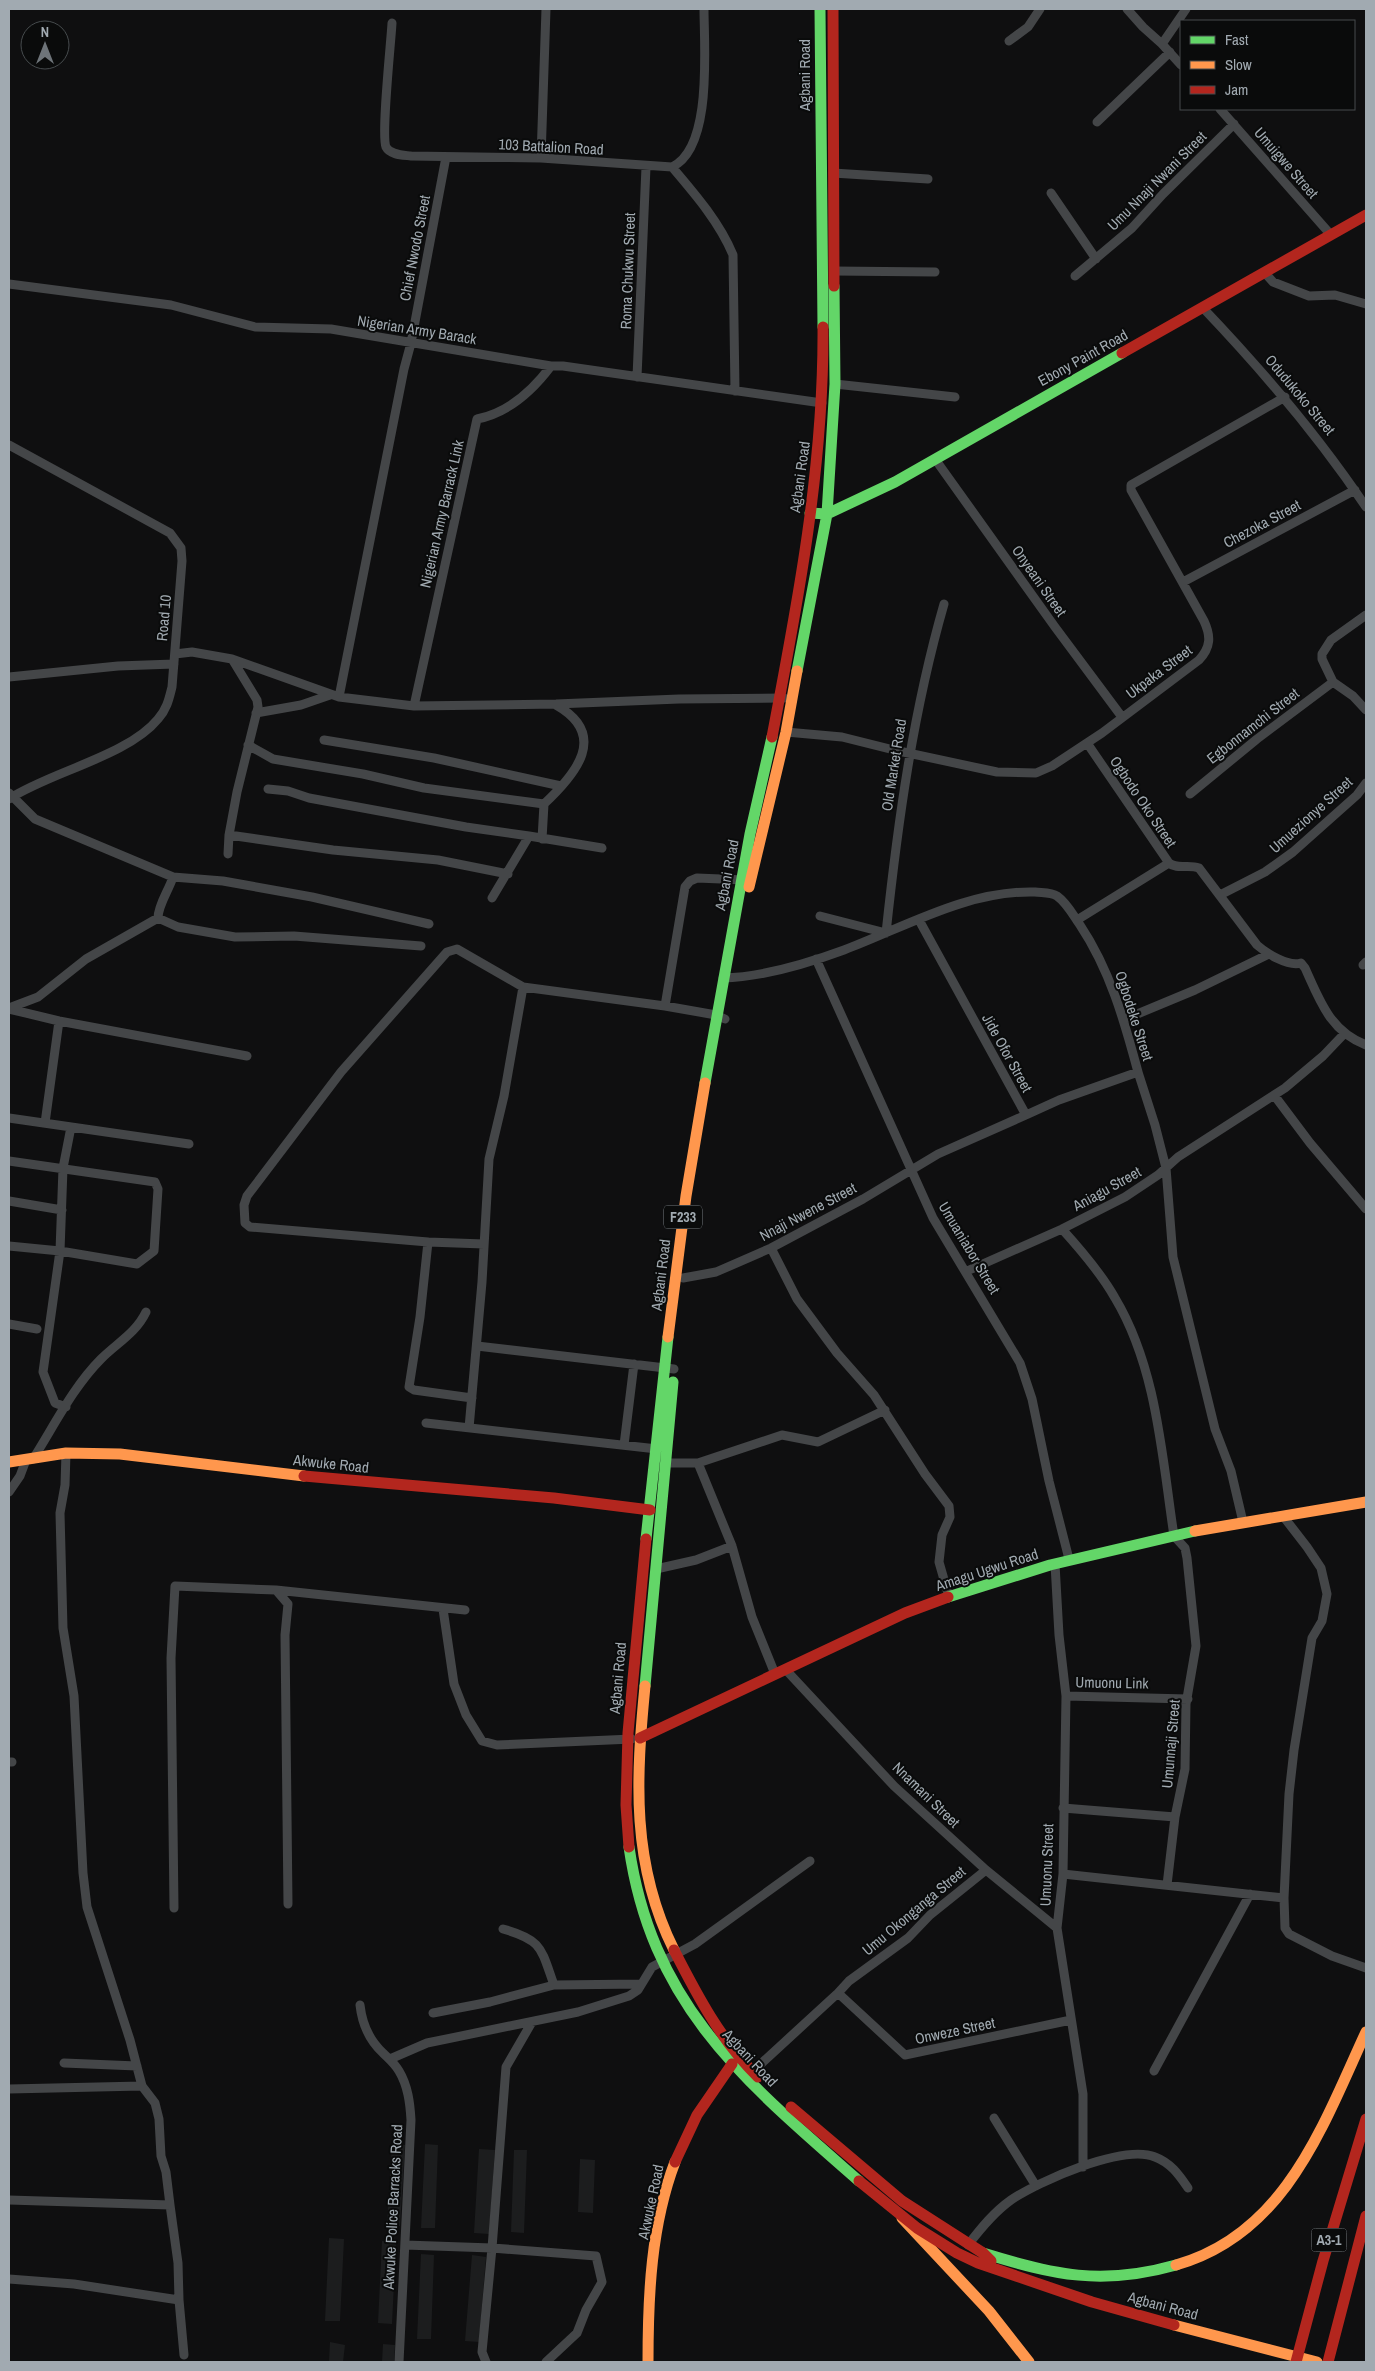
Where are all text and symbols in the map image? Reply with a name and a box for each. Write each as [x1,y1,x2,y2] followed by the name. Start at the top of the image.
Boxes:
[20,20,70,70] north arrow
[1180,20,1355,110] legend
[41,23,49,41] text: N
[1225,29,1249,50] text: Fast
[794,39,815,112] street label: Agbani Road
[1225,54,1252,75] text: Slow
[1225,79,1248,100] text: Jam
[1250,123,1324,203] street label: Umuigwe Street
[1102,126,1211,235] street label: Umu Nnaji Nwani Street
[498,133,604,160] street label: 103 Battalion Road
[394,193,435,303] street label: Chief Nwodo Street
[615,212,640,330] street label: Roma Chukwu Street
[356,310,479,349] street label: Nigerian Army Barack
[1034,324,1132,391] street label: Ebony Paint Road
[1260,350,1341,440] street label: Odudukoko Street
[414,437,469,590] street label: Nigerian Army Barrack Link
[784,440,815,515] street label: Agbani Road
[1219,494,1305,553] street label: Chezoka Street
[1007,541,1072,621] street label: Onyeani Street
[151,594,176,642] street label: Road 10
[1121,639,1197,703] street label: Ukpaka Street
[1202,682,1304,768] street label: Egbonnamchi Street
[876,717,911,812] street label: Old Market Road
[1105,752,1182,852] street label: Ogbodo Oko Street
[1265,771,1357,858] street label: Umuezionye Street
[709,838,744,913] street label: Agbani Road
[1110,968,1159,1064] street label: Ogbodeke Street
[977,1010,1038,1096] street label: Jide Ofor Street
[1068,1161,1145,1216] street label: Aniagu Street
[756,1177,860,1246] street label: Nnaji Nwene Street
[934,1198,1005,1298] street label: Umuaniabor Street
[664,1206,702,1228] road number: F233
[646,1238,675,1313] street label: Agbani Road
[291,1449,370,1478] street label: Akwuke Road
[932,1543,1041,1596] street label: Amagu Ugwu Road
[604,1641,631,1716] street label: Agbani Road
[1075,1671,1150,1694] street label: Umuonu Link
[1156,1698,1185,1789] street label: Umunnaji Street
[888,1757,965,1833] street label: Nnamani Street
[1035,1823,1058,1907] street label: Umuonu Street
[857,1861,970,1960] street label: Umu Okonganga Street
[913,2012,997,2049] street label: Onweze Street
[718,2024,783,2091] street label: Agbani Road
[378,2124,407,2291] street label: Akwuke Police Barracks Road
[632,2163,669,2242] street label: Akwuke Road
[1312,2228,1346,2252] road number: A3-1
[1125,2286,1201,2325] street label: Agbani Road

